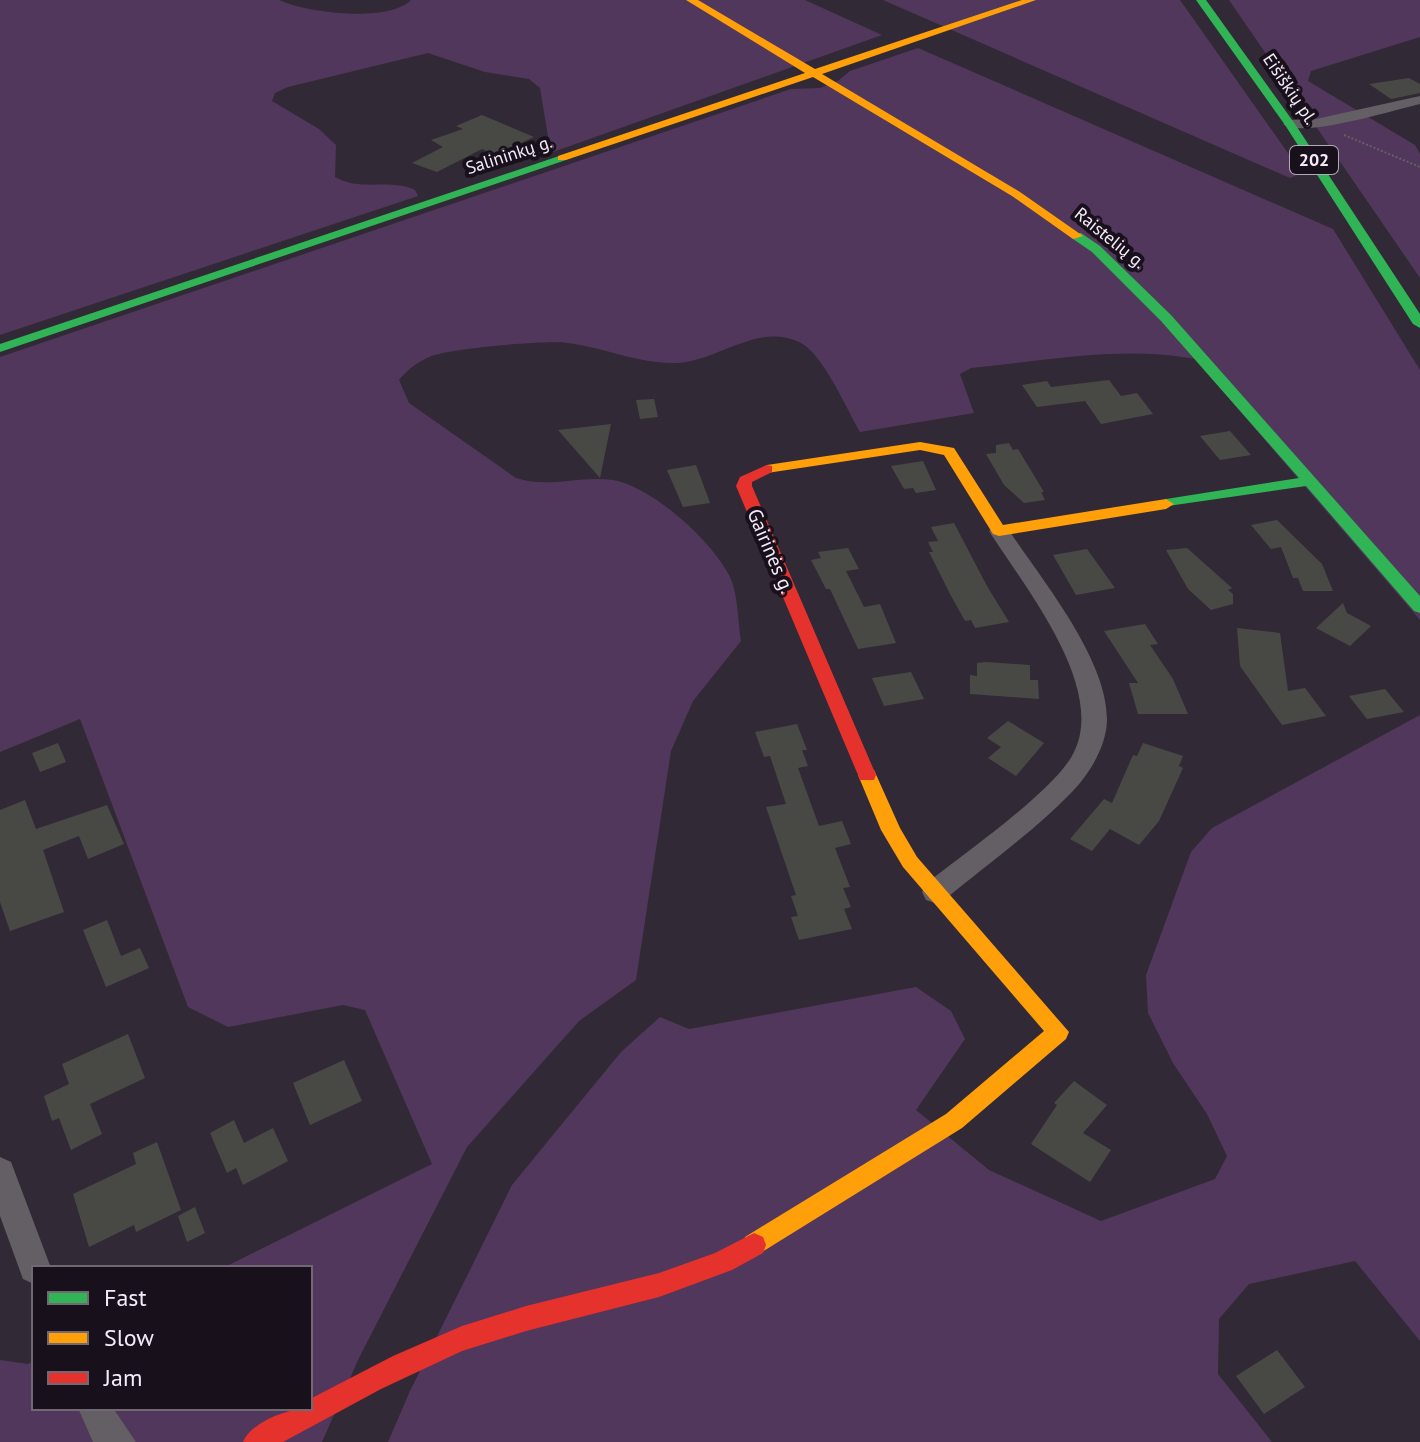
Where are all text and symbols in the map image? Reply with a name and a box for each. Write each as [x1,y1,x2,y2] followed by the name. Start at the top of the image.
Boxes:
[1258,49,1323,129] street label: Eišiškių pl.
[463,130,555,179] street label: Salininkų g.
[1290,146,1338,174] road number: 202
[1070,202,1151,273] street label: Raistelių g.
[742,505,800,597] street label: Gairinės g.
[32,1266,312,1410] legend
[104,1282,147,1313] text: Fast
[104,1322,154,1353] text: Slow
[103,1362,142,1393] text: Jam

